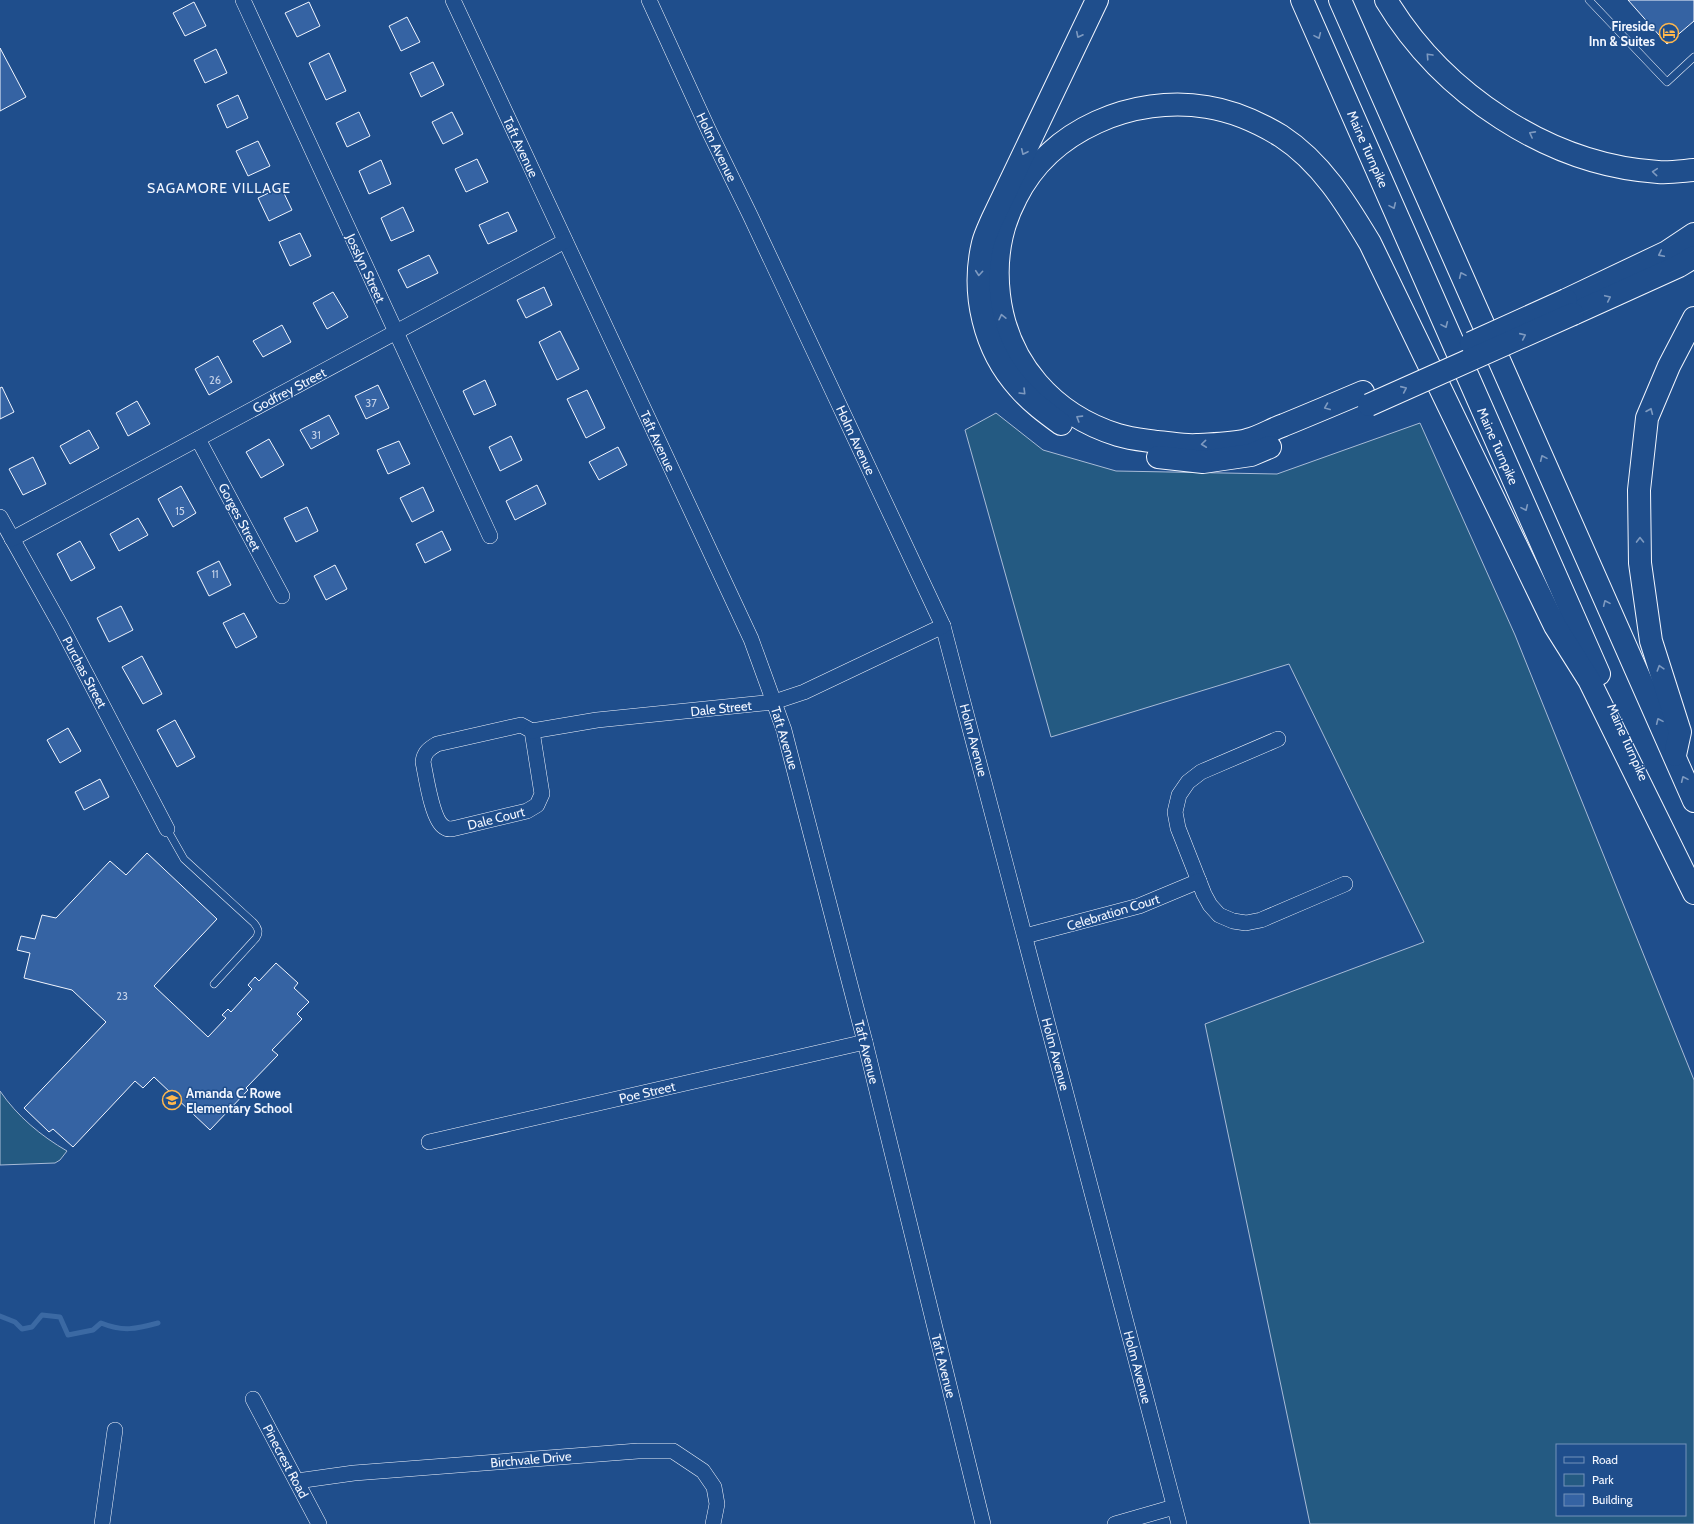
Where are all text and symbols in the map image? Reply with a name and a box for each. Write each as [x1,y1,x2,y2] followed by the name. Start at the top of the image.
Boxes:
[1589,18,1655,49] place label: Fireside Inn & Suites
[1658,22,1680,44] hotel icon: Fireside Inn & Suites
[1076,31,1084,38] one-way arrow
[1313,31,1321,39] one-way arrow
[1426,53,1434,61] one-way arrow
[1344,108,1392,190] street label: Maine Turnpike
[693,110,741,184] street label: Holm Avenue
[500,114,542,180] street label: Taft Avenue
[1529,132,1536,139] one-way arrow
[1021,148,1029,156] one-way arrow
[1652,167,1658,176] one-way arrow
[147,179,291,197] district label: SAGAMORE VILLAGE
[1388,202,1396,209] one-way arrow
[343,230,389,306] street label: Josslyn Street
[1657,250,1665,257] one-way arrow
[975,270,984,276] one-way arrow
[1459,272,1467,280] one-way arrow
[1604,295,1612,303] one-way arrow
[999,314,1007,320] one-way arrow
[1440,321,1448,328] one-way arrow
[1520,333,1527,341] one-way arrow
[250,364,329,416] street label: Godfrey Street
[209,373,221,387] house number: 26
[1400,386,1408,394] one-way arrow
[1018,387,1026,395] one-way arrow
[365,396,377,410] house number: 37
[1324,402,1332,410] one-way arrow
[833,403,879,478] street label: Holm Avenue
[1474,405,1522,487] street label: Maine Turnpike
[637,408,679,474] street label: Taft Avenue
[1645,408,1653,416] one-way arrow
[1076,415,1083,422] one-way arrow
[311,428,321,442] house number: 31
[1201,440,1207,449] one-way arrow
[1539,455,1547,462] one-way arrow
[215,480,265,554] street label: Gorges Street
[175,504,185,518] house number: 15
[1521,504,1529,511] one-way arrow
[1636,537,1644,543] one-way arrow
[211,567,219,581] house number: 11
[1603,599,1611,606] one-way arrow
[59,633,111,711] street label: Purchas Street
[1656,665,1664,672] one-way arrow
[690,697,753,719] street label: Dale Street
[1604,701,1652,783] street label: Maine Turnpike
[957,702,991,779] street label: Holm Avenue
[768,705,802,772] street label: Taft Avenue
[1656,718,1664,726] one-way arrow
[1681,776,1689,783] one-way arrow
[466,803,527,833] street label: Dale Court
[1065,890,1162,934] street label: Celebration Court
[116,989,128,1003] house number: 23
[1039,1016,1073,1093] street label: Holm Avenue
[851,1018,883,1086] street label: Taft Avenue
[617,1078,677,1106] street label: Poe Street
[186,1085,293,1116] place label: Amanda C. Rowe Elementary School
[161,1089,183,1111] school or university icon: Amanda C. Rowe Elementary School
[1121,1329,1155,1406] street label: Holm Avenue
[928,1332,960,1400] street label: Taft Avenue
[260,1421,312,1501] street label: Pinecrest Road
[1556,1444,1686,1516] legend
[490,1447,573,1471] street label: Birchvale Drive
[1592,1452,1618,1467] text: Road
[1592,1472,1614,1487] text: Park
[1592,1492,1634,1507] text: Building

